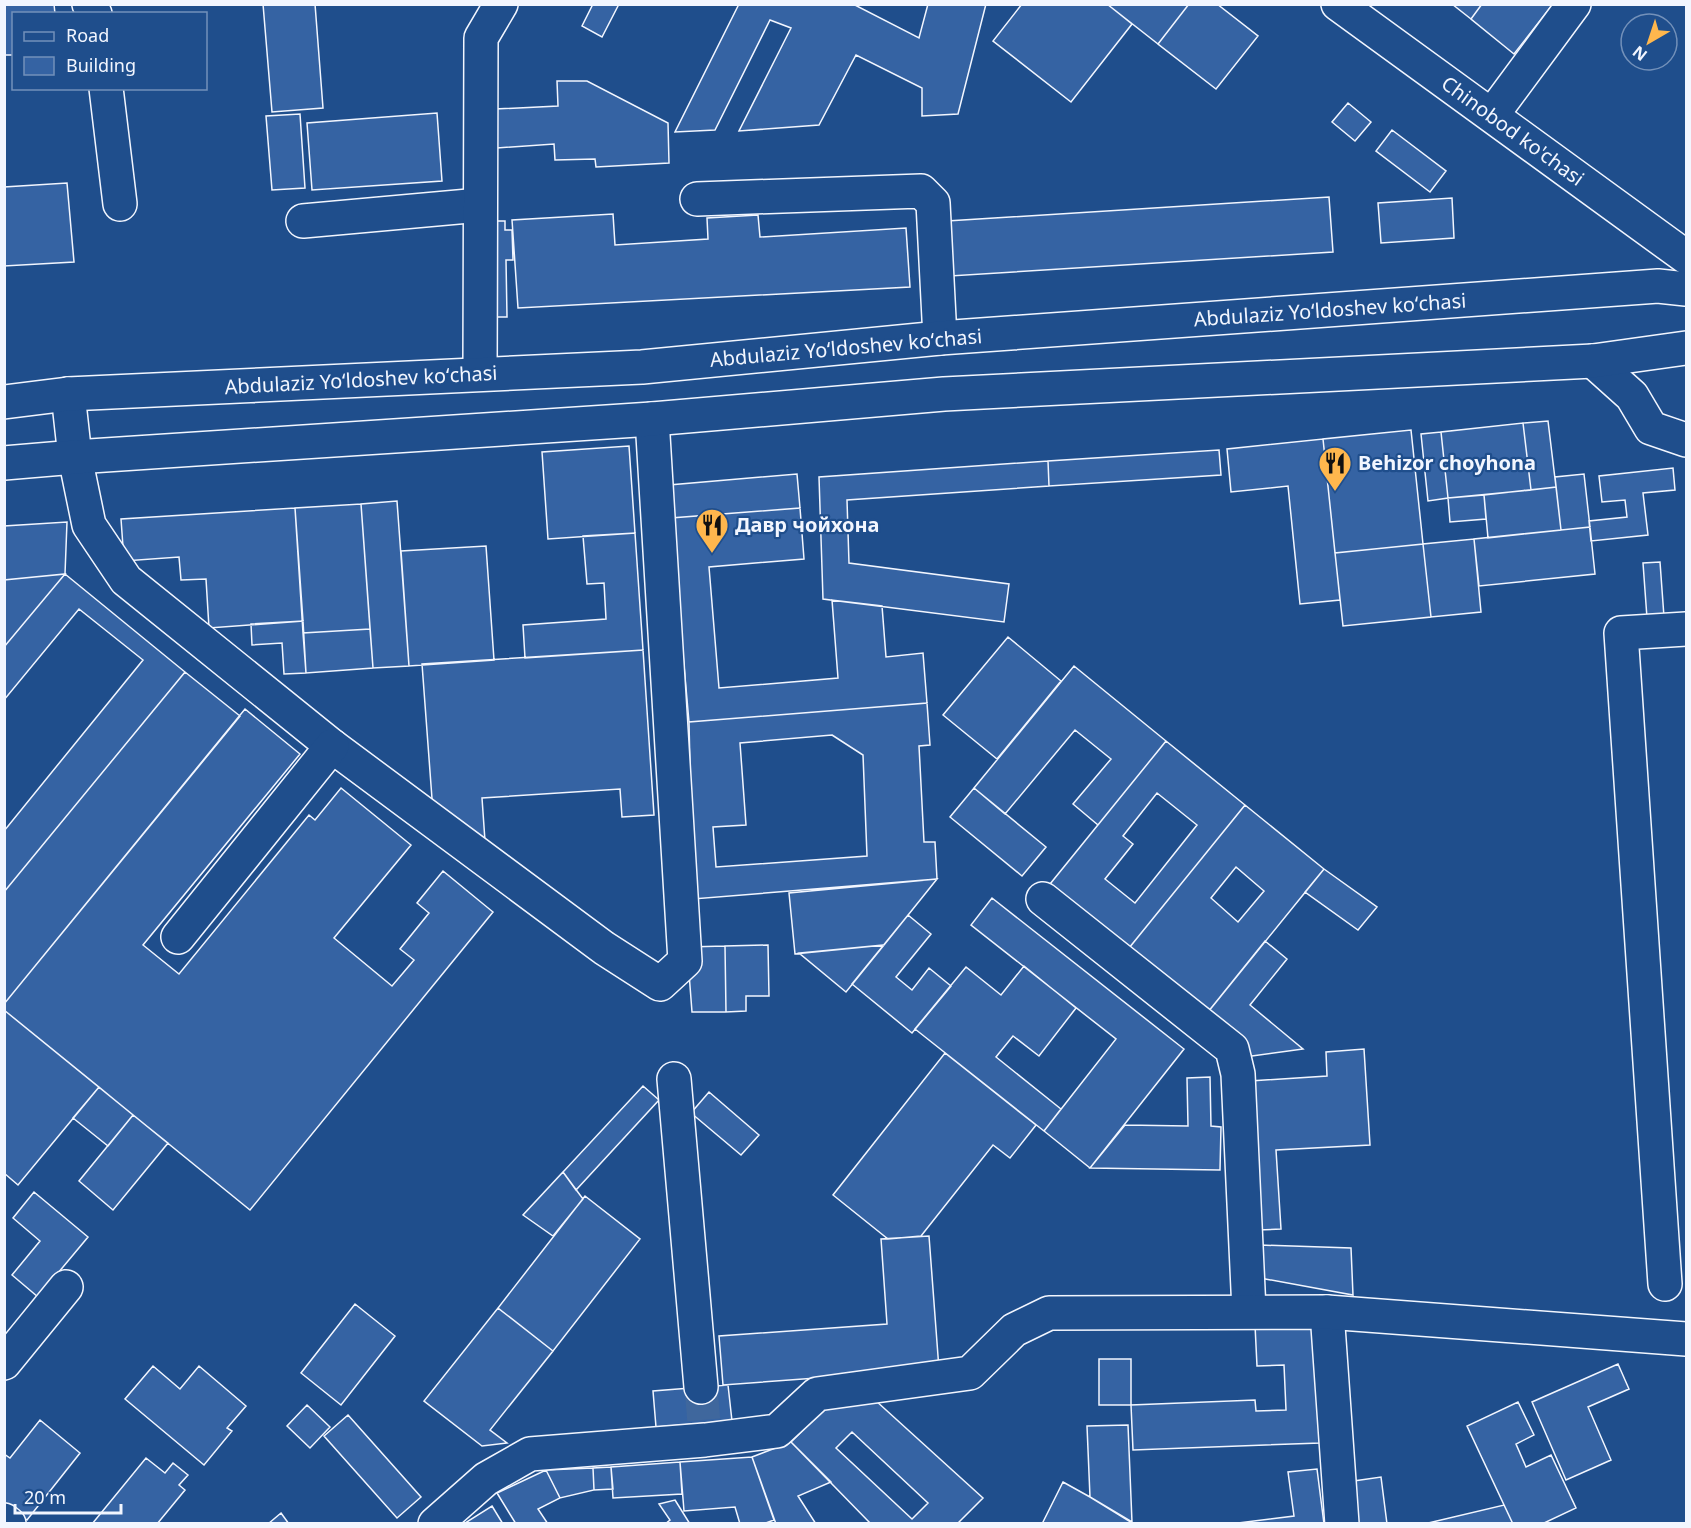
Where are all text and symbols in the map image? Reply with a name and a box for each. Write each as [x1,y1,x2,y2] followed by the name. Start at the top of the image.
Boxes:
[12,12,207,90] legend
[1619,12,1679,72] north arrow
[66,23,109,47] text: Road
[1628,41,1652,66] text: N
[66,53,136,77] text: Building
[1436,70,1590,192] street label: Chinobod ko'chasi
[1193,287,1467,332] street label: Abdulaziz Yoʻldoshev koʻchasi
[709,322,983,373] street label: Abdulaziz Yoʻldoshev koʻchasi
[224,359,498,400] street label: Abdulaziz Yoʻldoshev koʻchasi
[1317,445,1353,492] restaurant icon: Behizor choyhona
[1358,449,1536,476] place label: Behizor choyhona
[694,507,730,554] restaurant icon: Давр чойхона
[735,511,880,538] place label: Давр чойхона
[15,1477,122,1515] scale bar
[24,1485,66,1509] text: 20 m

